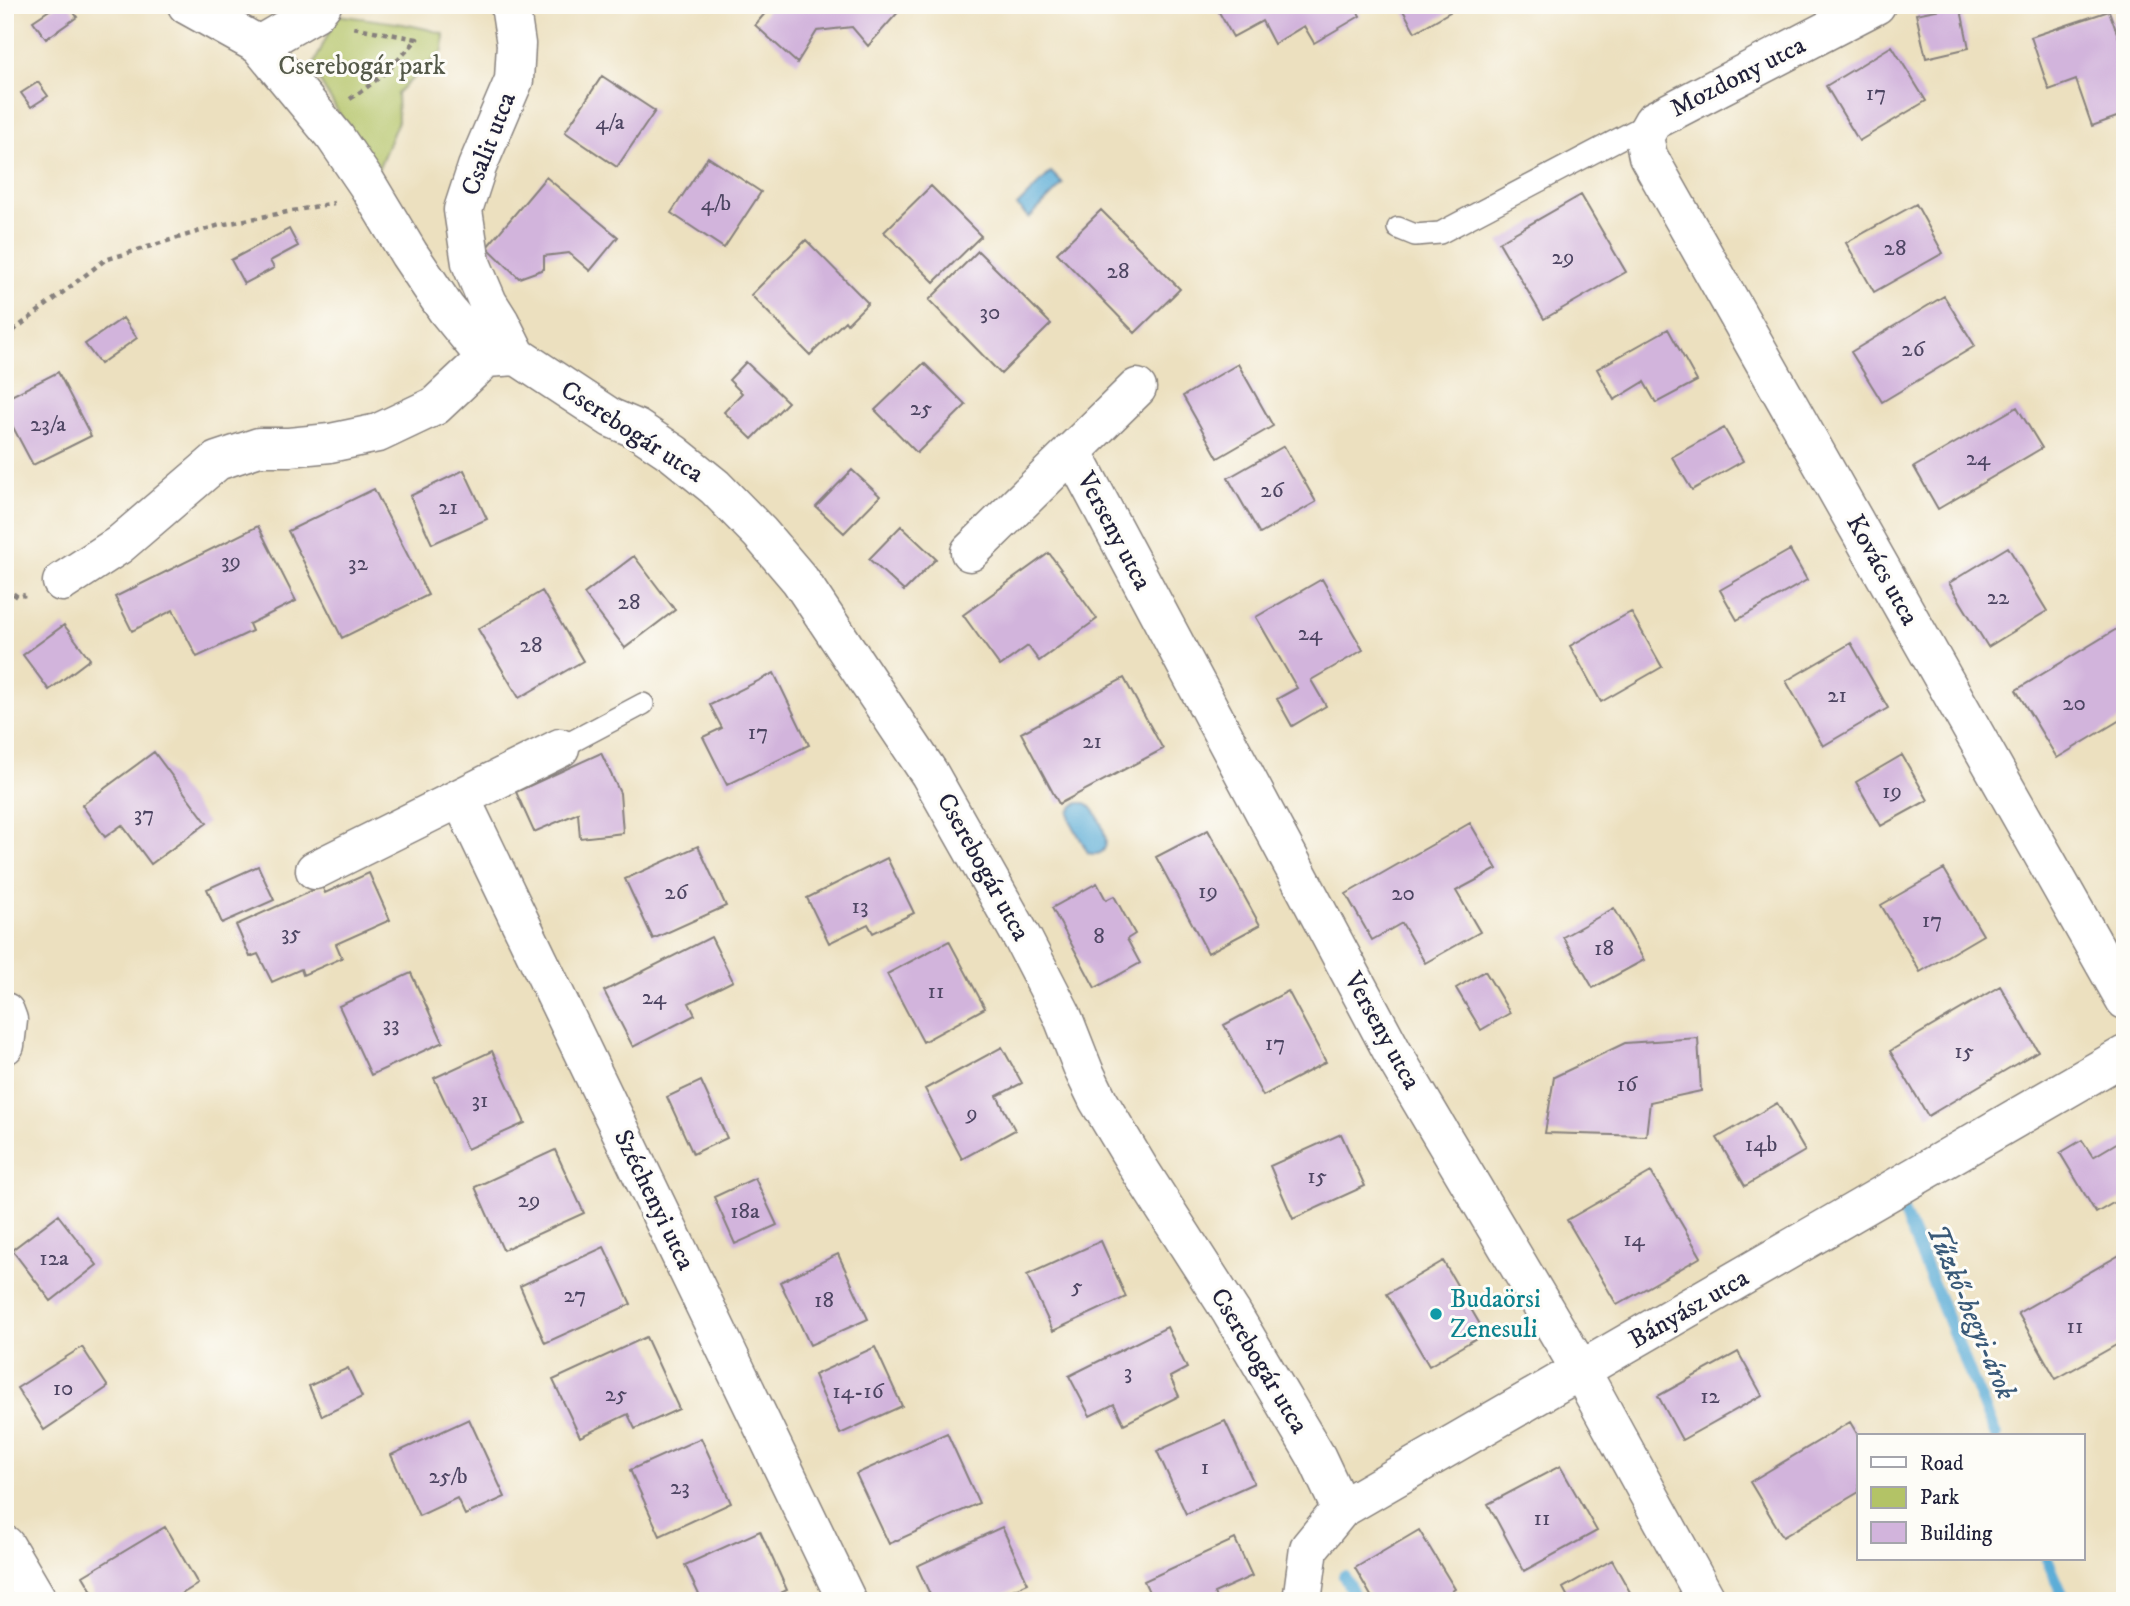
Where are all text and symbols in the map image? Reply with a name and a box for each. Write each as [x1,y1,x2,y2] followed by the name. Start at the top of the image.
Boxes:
[1665,29,1811,125] street label: Mozdony utca
[278,50,446,83] park label: Cserebogár park
[1866,79,1886,108] house number: 17
[454,87,524,201] street label: Csalit utca
[595,108,625,137] house number: 4/a
[701,189,731,218] house number: 4/b
[1884,234,1906,263] house number: 28
[1552,243,1574,272] house number: 29
[1107,257,1129,286] house number: 28
[980,298,1000,327] house number: 30
[1901,335,1926,364] house number: 26
[554,373,710,491] street label: Cserebogár utca
[910,394,932,423] house number: 25
[30,410,66,439] house number: 23/a
[1966,444,1991,473] house number: 24
[1069,465,1159,596] street label: Verseny utca
[1260,476,1285,505] house number: 26
[438,493,458,522] house number: 21
[1838,509,1926,631] street label: Kovács utca
[221,547,241,576] house number: 39
[348,549,369,578] house number: 32
[1987,583,2010,612] house number: 22
[618,588,640,617] house number: 28
[1298,619,1323,648] house number: 24
[520,631,542,660] house number: 28
[1827,681,1847,710] house number: 21
[2062,689,2086,718] house number: 20
[748,718,768,747] house number: 17
[1082,727,1102,756] house number: 21
[1882,777,1902,806] house number: 19
[929,787,1037,947] street label: Cserebogár utca
[134,800,154,829] house number: 37
[1198,877,1218,906] house number: 19
[664,878,689,907] house number: 26
[1391,879,1415,908] house number: 20
[851,892,869,921] house number: 13
[1922,906,1942,935] house number: 17
[281,919,301,948] house number: 35
[1093,922,1105,951] house number: 8
[1594,934,1614,963] house number: 18
[1336,966,1428,1096] street label: Verseny utca
[928,977,944,1006] house number: 11
[642,983,667,1012] house number: 24
[382,1010,400,1039] house number: 33
[1265,1029,1285,1058] house number: 17
[1954,1037,1974,1066] house number: 15
[1617,1070,1638,1099] house number: 16
[471,1086,489,1115] house number: 31
[965,1099,978,1128] house number: 9
[606,1124,702,1276] street label: Széchenyi utca
[1745,1130,1777,1159] house number: 14b
[1307,1162,1327,1191] house number: 15
[518,1186,540,1215] house number: 29
[730,1197,760,1226] house number: 18a
[1918,1219,2024,1405] water label: Tűzkő-hegyi-árok
[1623,1225,1646,1254] house number: 14
[39,1244,69,1273] house number: 12a
[1623,1261,1755,1357] street label: Bányász utca
[1071,1272,1083,1301] house number: 5
[564,1281,586,1310] house number: 27
[1203,1282,1315,1440] street label: Cserebogár utca
[1450,1283,1541,1346] place label: Budaörsi Zenesuli
[814,1286,834,1315] house number: 18
[1428,1306,1444,1322] marker: Budaörsi Zenesuli
[2067,1312,2083,1341] house number: 11
[1124,1358,1132,1387] house number: 3
[53,1374,73,1403] house number: 10
[832,1377,885,1406] house number: 14-16
[605,1380,627,1409] house number: 25
[1700,1382,1721,1411] house number: 12
[1857,1434,2084,1560] legend
[1920,1451,1964,1477] text: Road
[1201,1453,1209,1482] house number: 1
[428,1462,468,1491] house number: 25/b
[670,1473,690,1502] house number: 23
[1920,1485,1960,1511] text: Park
[1534,1504,1550,1533] house number: 11
[1920,1521,1993,1547] text: Building

